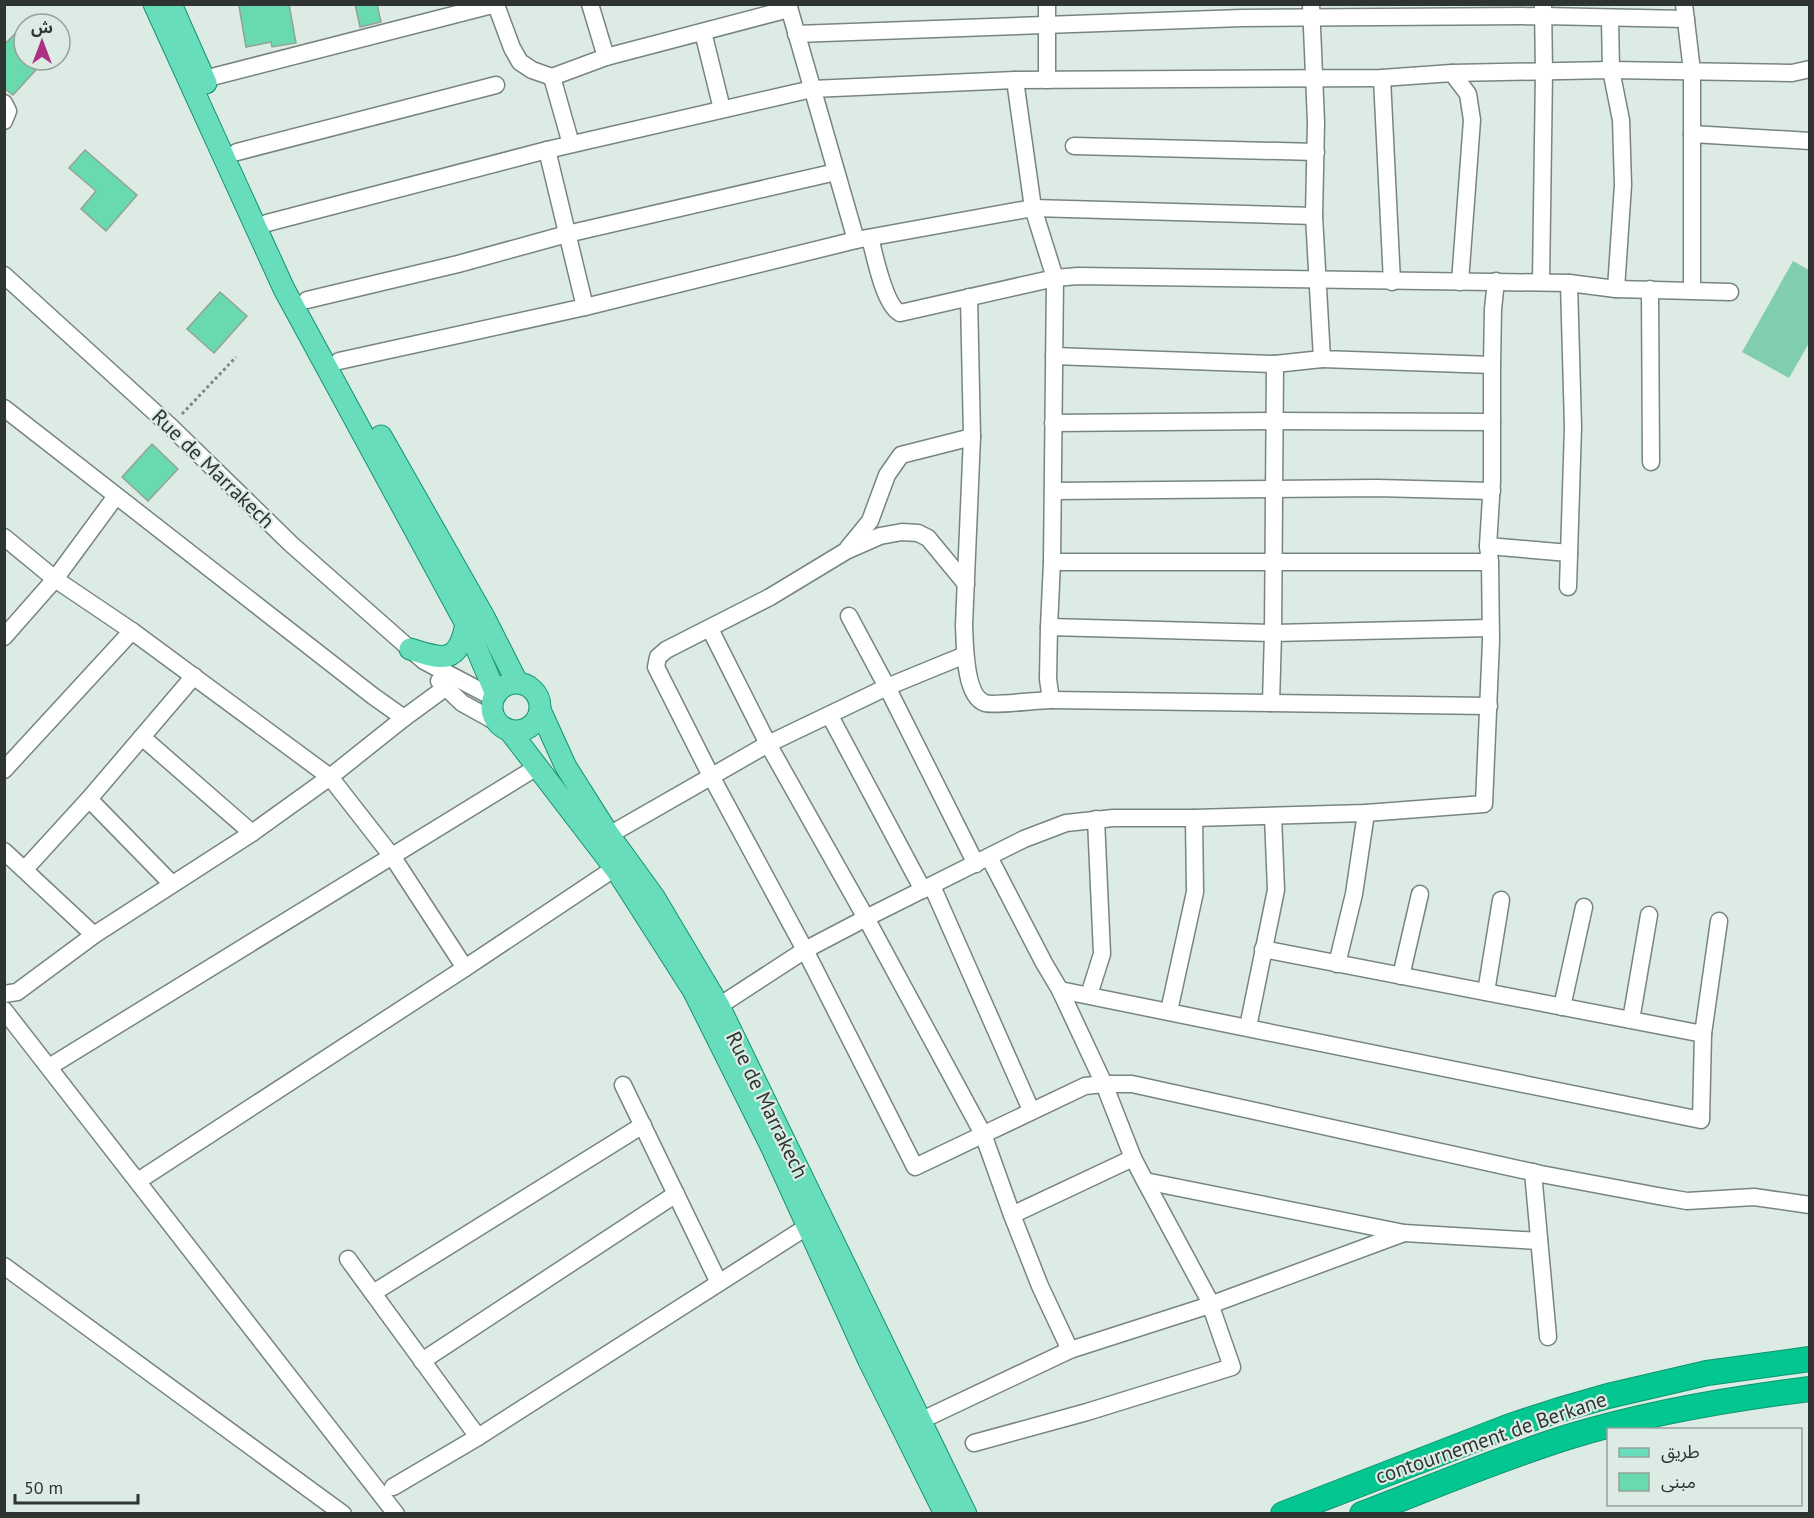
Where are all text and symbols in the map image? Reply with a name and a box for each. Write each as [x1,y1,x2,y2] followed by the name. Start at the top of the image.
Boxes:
[12,12,72,72] north arrow
[31,17,53,37] text: ش
[146,403,280,534] street label: Rue de Marrakech
[720,1027,815,1183] street label: Rue de Marrakech
[1372,1385,1610,1490] street label: contournement de Berkane
[1607,1428,1802,1506] legend
[1661,1440,1700,1463] text: طريق
[15,1467,138,1505] scale bar
[1661,1470,1696,1493] text: مبنى
[24,1476,63,1499] text: 50 m

